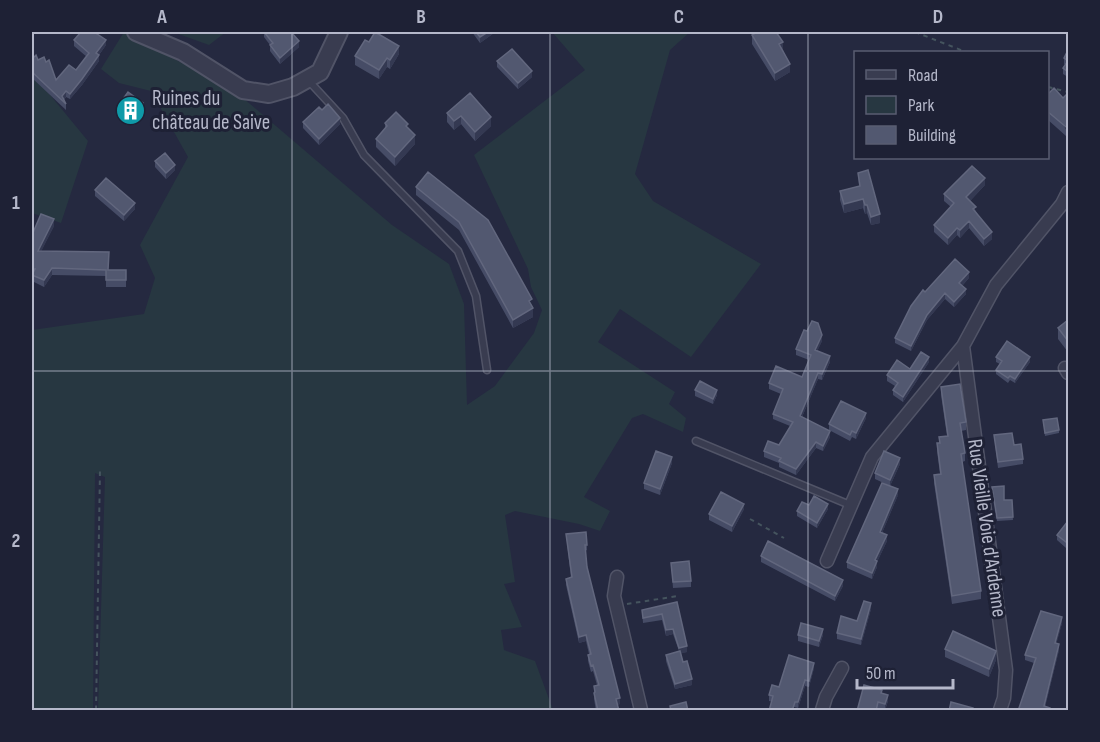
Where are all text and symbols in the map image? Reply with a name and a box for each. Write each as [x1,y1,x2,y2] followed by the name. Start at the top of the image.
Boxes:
[156,5,167,29] text: A
[416,5,426,29] text: B
[674,5,684,29] text: C
[933,5,943,29] text: D
[854,51,1049,159] legend
[908,65,938,86] text: Road
[152,86,270,135] place label: Ruines du château de Saive
[115,94,147,126] building icon: Ruines du château de Saive
[908,95,934,116] text: Park
[908,125,956,146] text: Building
[12,191,20,215] text: 1
[962,437,1012,619] street label: Rue Vieille Voie d'Ardenne
[12,529,20,553] text: 2
[857,652,953,690] scale bar
[866,663,896,684] text: 50 m

